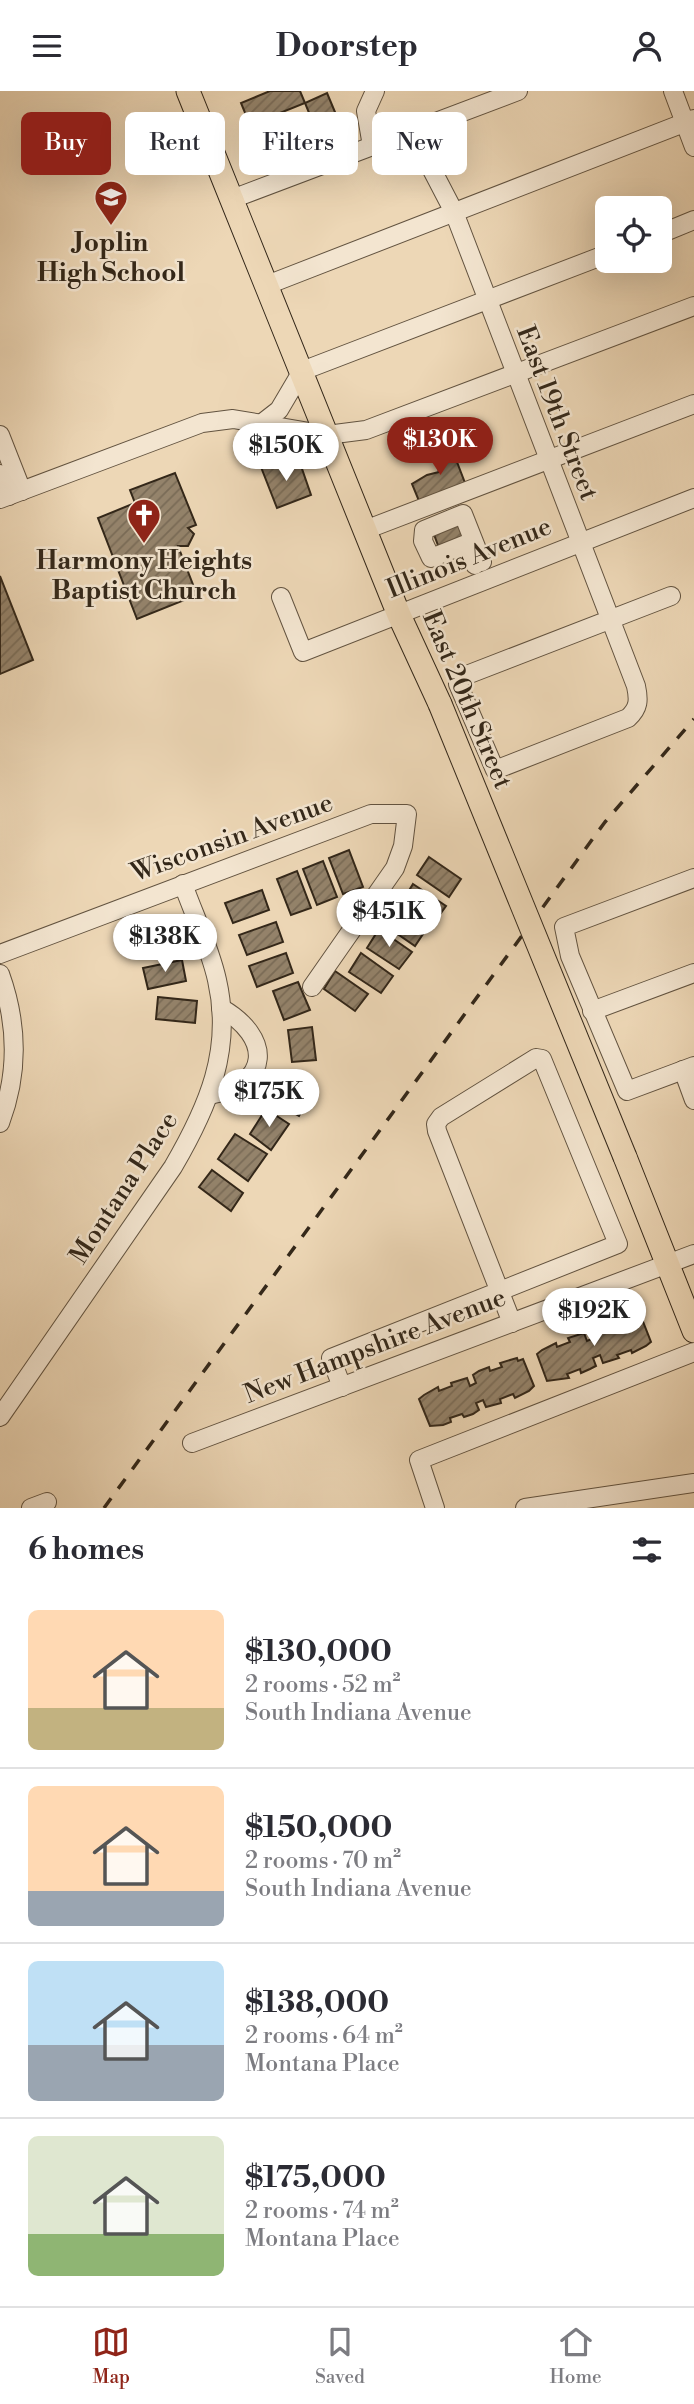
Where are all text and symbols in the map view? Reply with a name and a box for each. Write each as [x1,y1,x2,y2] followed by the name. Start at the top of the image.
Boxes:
[276,26,418,66] text: Doorstep
[28,27,66,65] icon: menu
[628,27,666,65] icon: person
[21,112,111,175] chip: Buy
[125,112,225,175] chip: Rent
[239,112,358,175] chip: Filters
[372,112,467,175] chip: New
[92,178,130,227] school or university icon: Joplin High School
[595,196,672,273] map controls
[595,196,672,273] button: locate
[37,227,185,289] place label: Joplin High School
[509,321,605,505] street label: East 19th Street
[391,417,489,477] pin: $130K
[237,423,335,483] pin: $150K
[403,426,477,454] text: $130K
[249,432,323,460] text: $150K
[125,496,163,545] church icon: Harmony Heights Baptist Church
[382,510,556,606] street label: Illinois Avenue
[36,545,252,607] place label: Harmony Heights Baptist Church
[415,606,519,794] street label: East 20th Street
[126,787,337,890] street label: Wisconsin Avenue
[340,889,438,949] pin: $451K
[352,898,426,926] text: $451K
[116,915,214,974] pin: $138K
[129,923,201,951] text: $138K
[220,1069,318,1129] pin: $175K
[234,1078,304,1106] text: $175K
[63,1106,185,1270] street label: Montana Place
[240,1281,510,1411] street label: New Hampshire Avenue
[545,1289,643,1348] pin: $192K
[558,1297,630,1325] text: $192K
[28,1531,144,1569] text: 6 homes
[628,1531,666,1569] icon: filters
[245,1633,392,1671] text: $130,000
[84,1638,168,1722] icon: home
[245,1671,401,1699] text: 2 rooms · 52 m²
[245,1699,472,1727] text: South Indiana Avenue
[245,1809,392,1847] text: $150,000
[84,1814,168,1898] icon: home
[245,1847,401,1875] text: 2 rooms · 70 m²
[245,1875,472,1903] text: South Indiana Avenue
[245,1984,389,2022] text: $138,000
[84,1989,168,2073] icon: home
[245,2022,403,2050] text: 2 rooms · 64 m²
[245,2050,400,2078] text: Montana Place
[245,2159,386,2197] text: $175,000
[84,2164,168,2248] icon: home
[245,2197,399,2225] text: 2 rooms · 74 m²
[245,2225,400,2253] text: Montana Place
[92,2323,130,2389] tab: Map
[315,2323,365,2389] tab: Saved
[550,2323,602,2389] tab: Home

